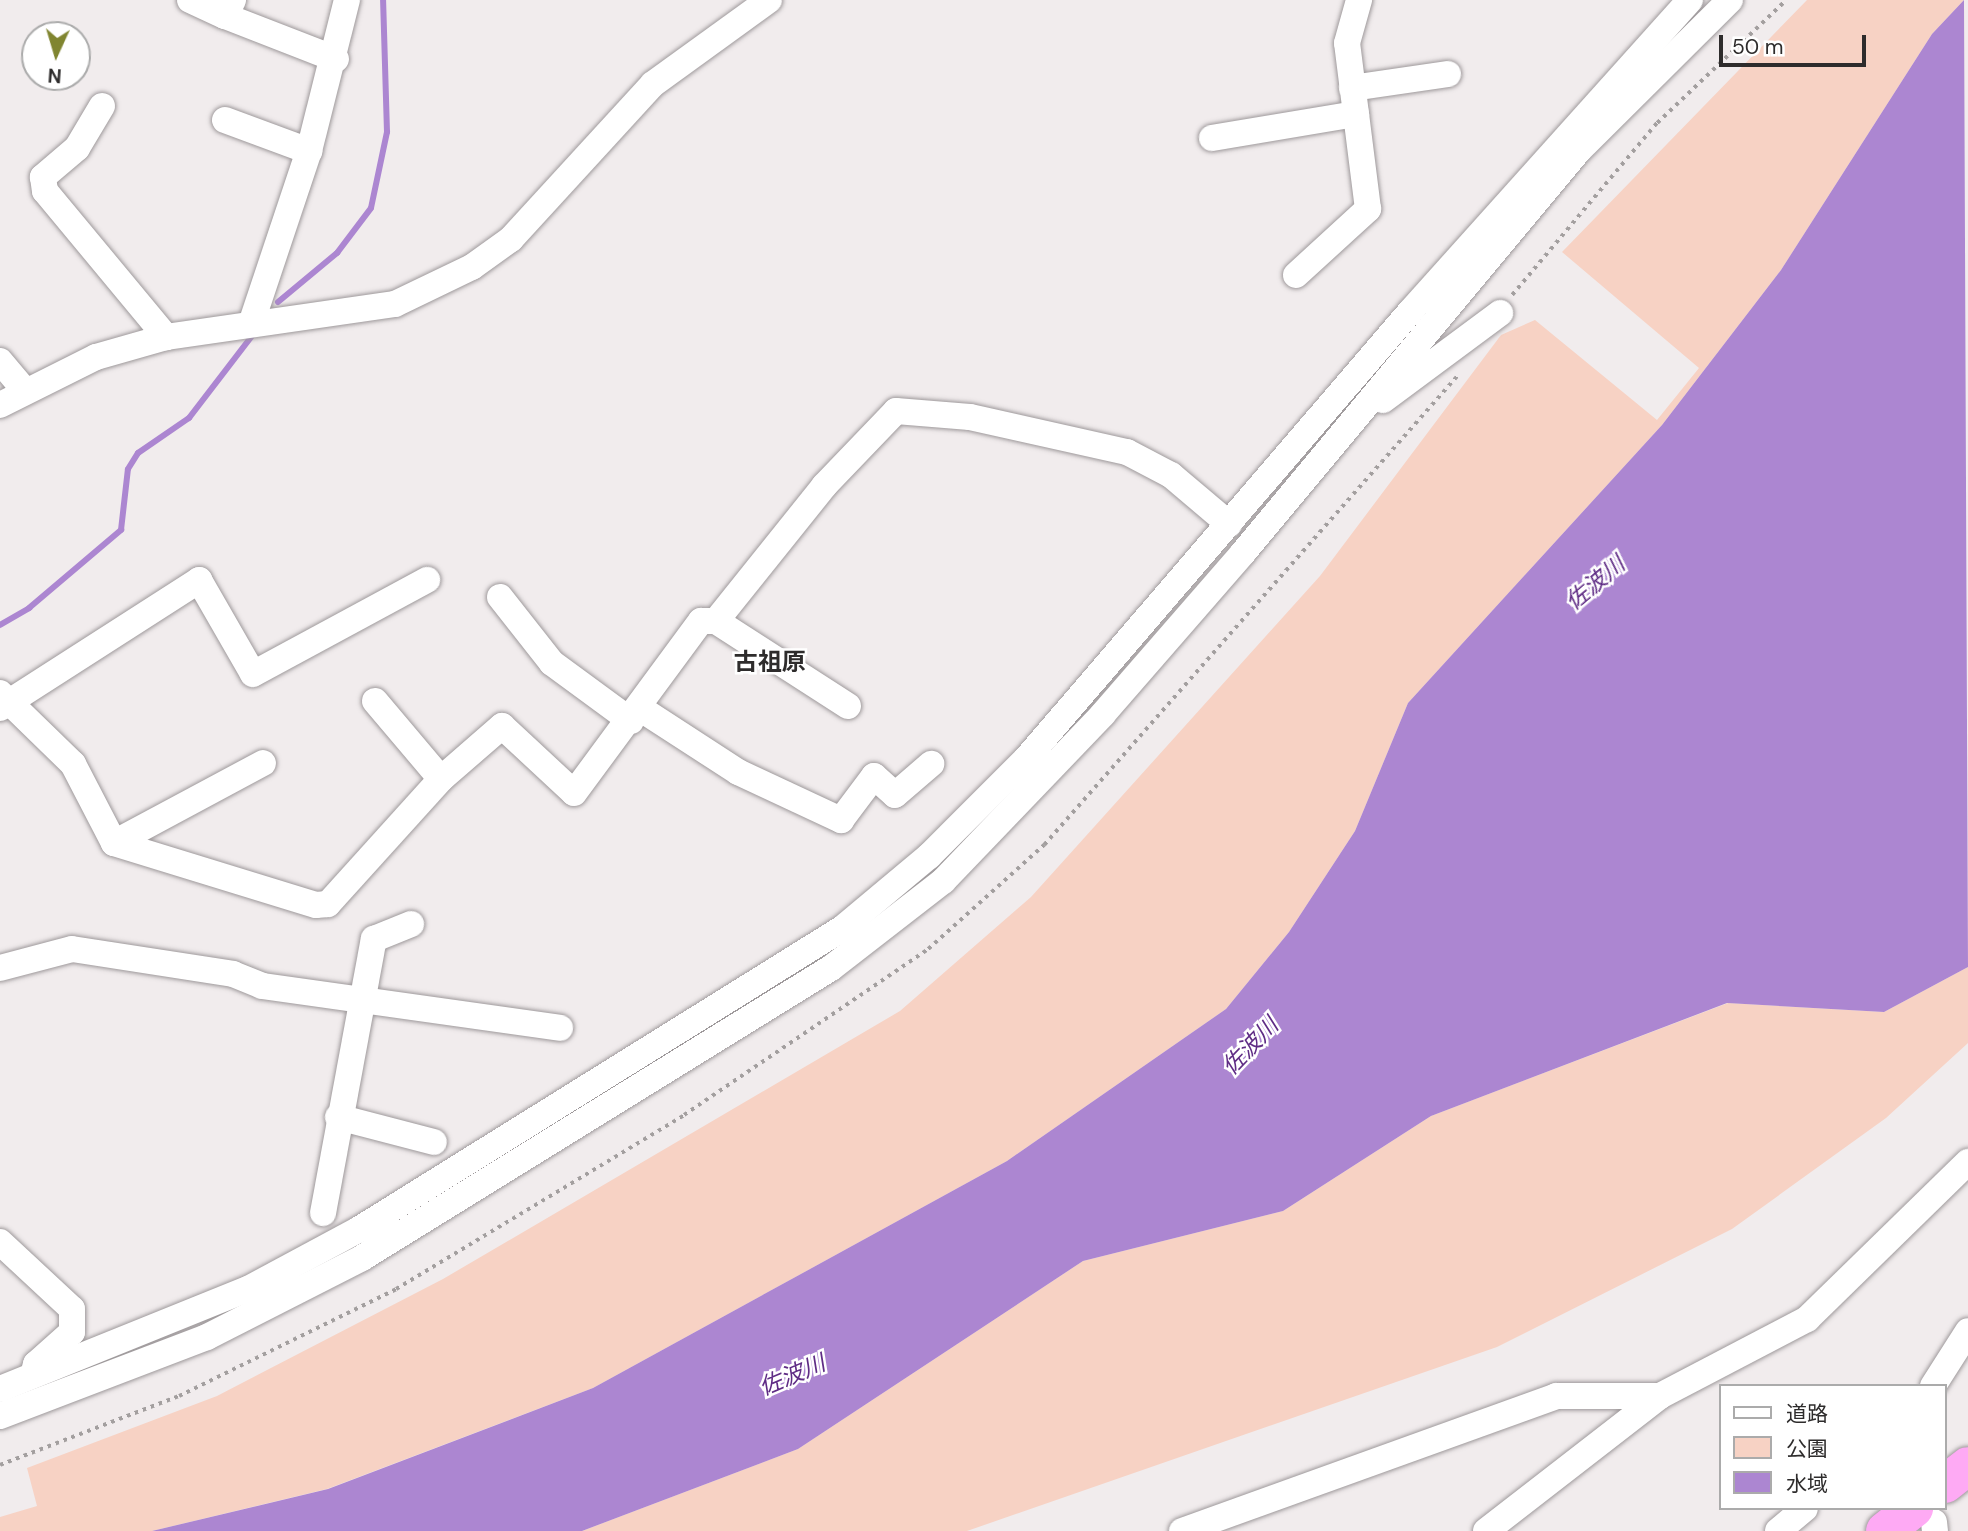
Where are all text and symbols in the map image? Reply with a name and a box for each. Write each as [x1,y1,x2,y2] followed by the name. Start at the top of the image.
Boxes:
[21,21,91,91] north arrow
[1723,21,1870,65] scale bar
[1732,33,1783,61] text: 50 m
[47,63,62,88] text: N
[1560,550,1630,616] water label: 佐波川
[734,648,806,676] district label: 古祖原
[1216,1012,1284,1080] water label: 佐波川
[755,1349,829,1401] water label: 佐波川
[1720,1384,1947,1510] legend
[1786,1400,1828,1428] text: 道路
[1786,1435,1828,1463] text: 公園
[1786,1470,1828,1498] text: 水域

